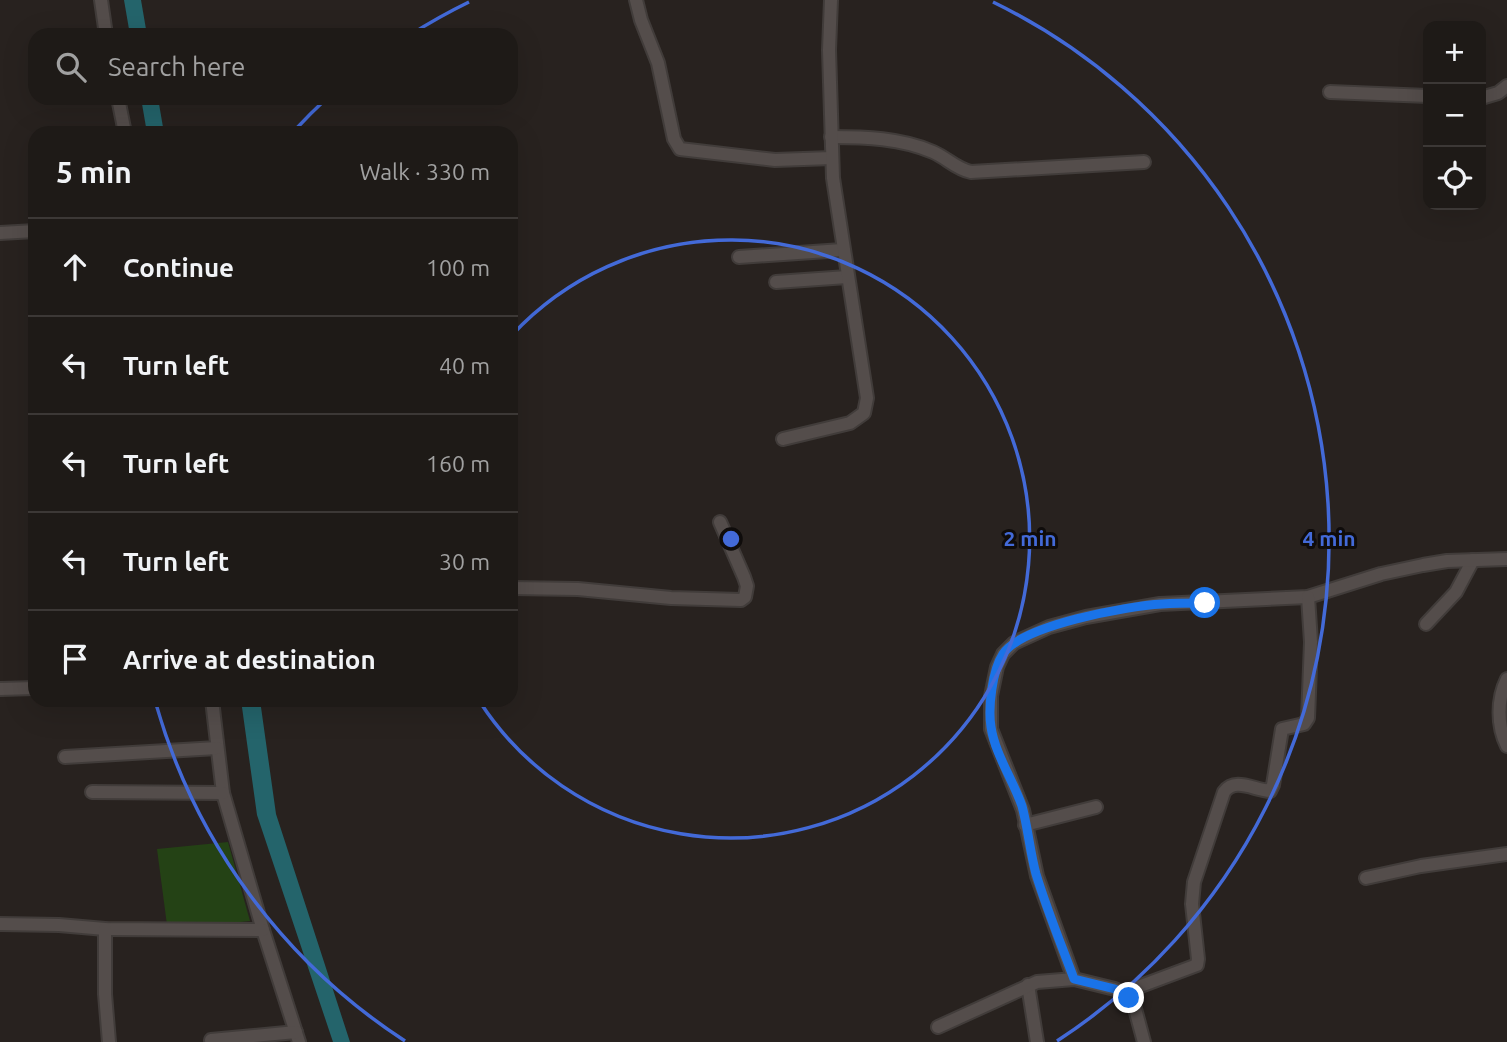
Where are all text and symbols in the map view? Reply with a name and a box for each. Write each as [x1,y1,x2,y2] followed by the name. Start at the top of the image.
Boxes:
[1423,21,1486,210] map controls
[1423,21,1486,84] button: +
[28,28,518,105] search box
[52,48,90,86] icon: search
[108,52,245,81] text: Search here
[1423,84,1486,147] button: −
[1423,147,1486,210] button: locate
[56,155,132,189] text: 5 min
[359,159,490,184] text: Walk · 330 m
[56,248,94,286] icon: ahead
[123,253,234,282] text: Continue
[426,255,490,280] text: 100 m
[56,346,94,384] icon: left
[123,351,229,380] text: Turn left
[439,353,490,378] text: 40 m
[56,444,94,482] icon: left
[123,449,229,478] text: Turn left
[426,451,490,476] text: 160 m
[1003,526,1057,550] text: 2 min
[1302,526,1356,550] text: 4 min
[719,527,743,551] centre of rings
[56,542,94,580] icon: left
[123,547,229,576] text: Turn left
[439,549,490,574] text: 30 m
[1189,587,1220,618] route start
[56,640,94,678] icon: arrive
[123,645,376,674] text: Arrive at destination
[1113,982,1144,1013] route end

